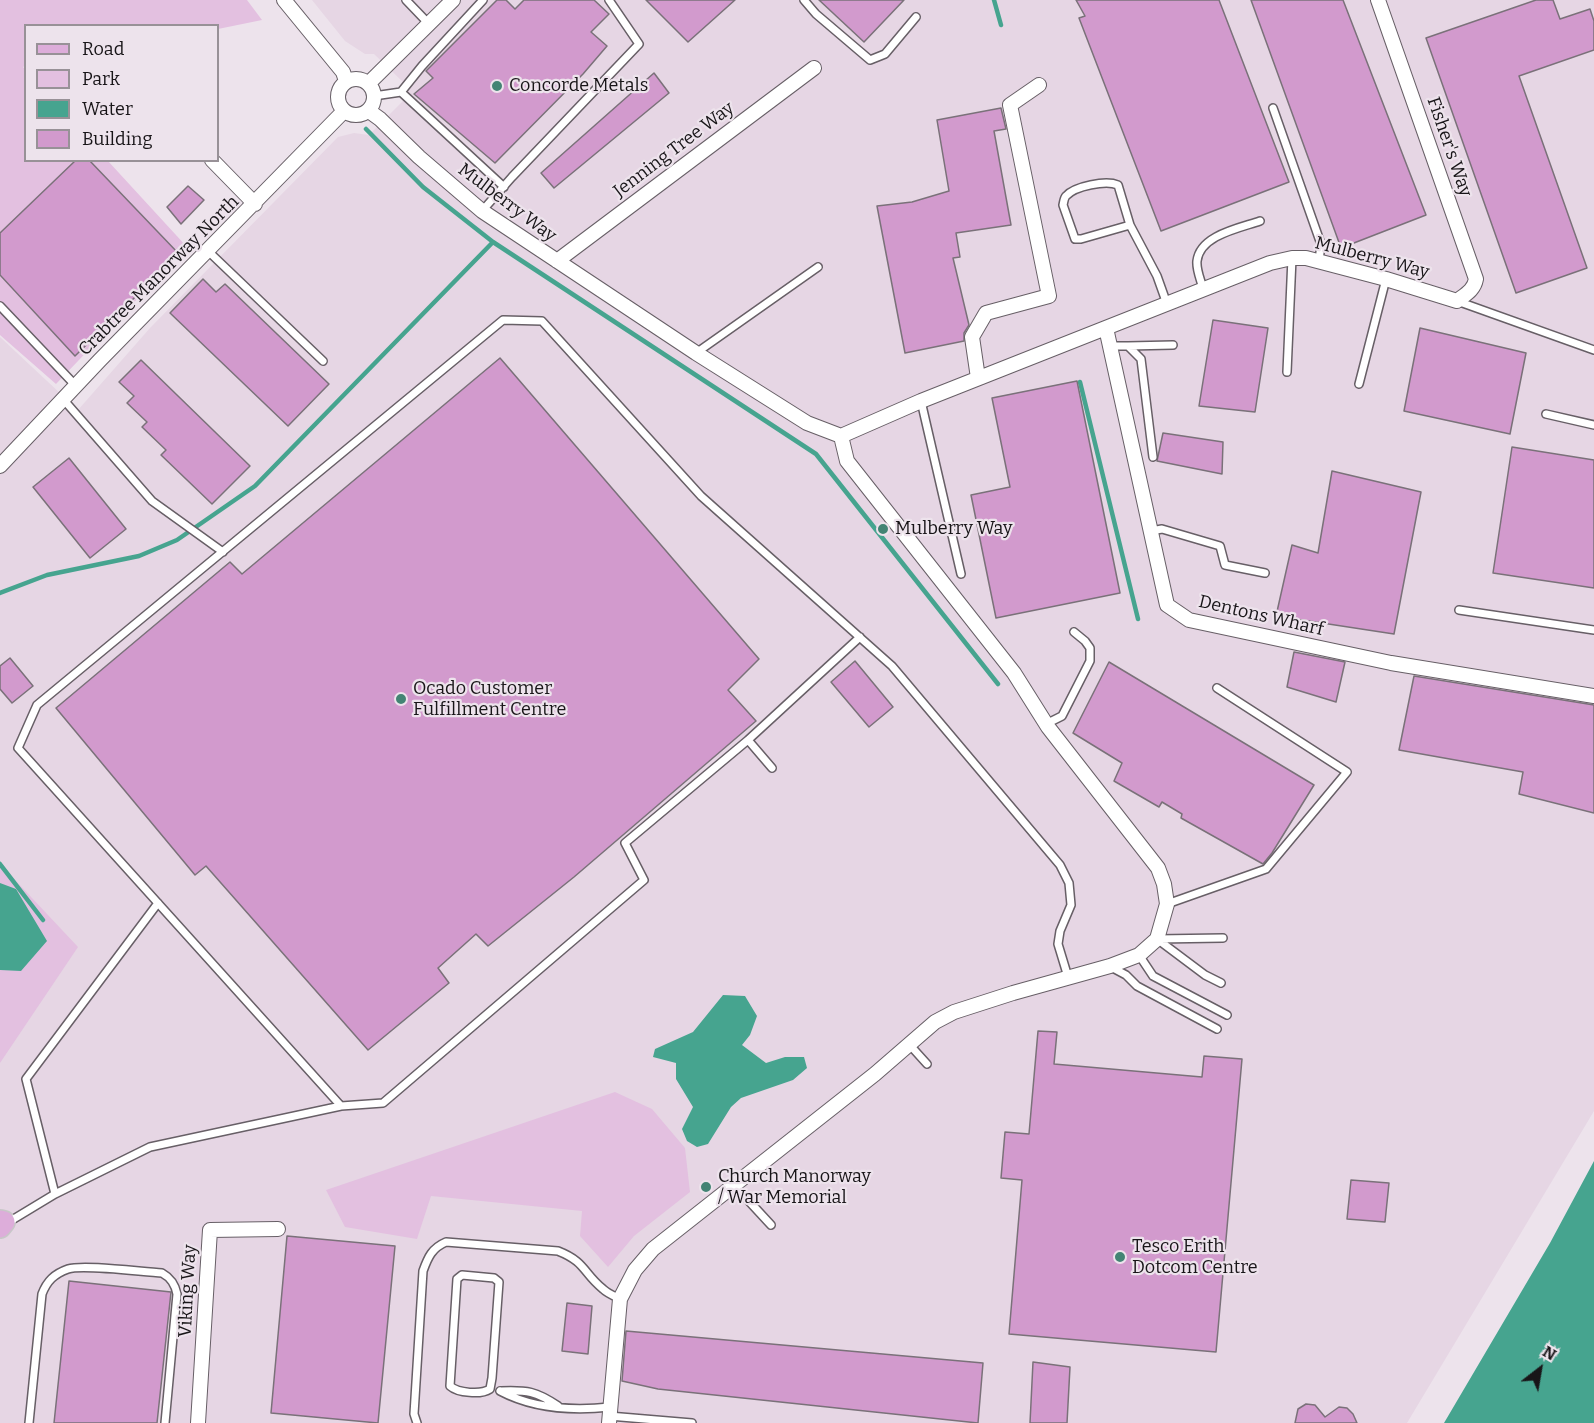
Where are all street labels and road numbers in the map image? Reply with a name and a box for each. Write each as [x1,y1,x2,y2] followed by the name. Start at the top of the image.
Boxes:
[1422,94,1476,200] street label: Fisher's Way
[609,98,739,202] street label: Jenning Tree Way
[454,159,560,247] street label: Mulberry Way
[74,191,244,361] street label: Crabtree Manorway North
[1312,232,1432,284] street label: Mulberry Way
[1196,591,1326,641] street label: Dentons Wharf
[175,1244,201,1338] street label: Viking Way

